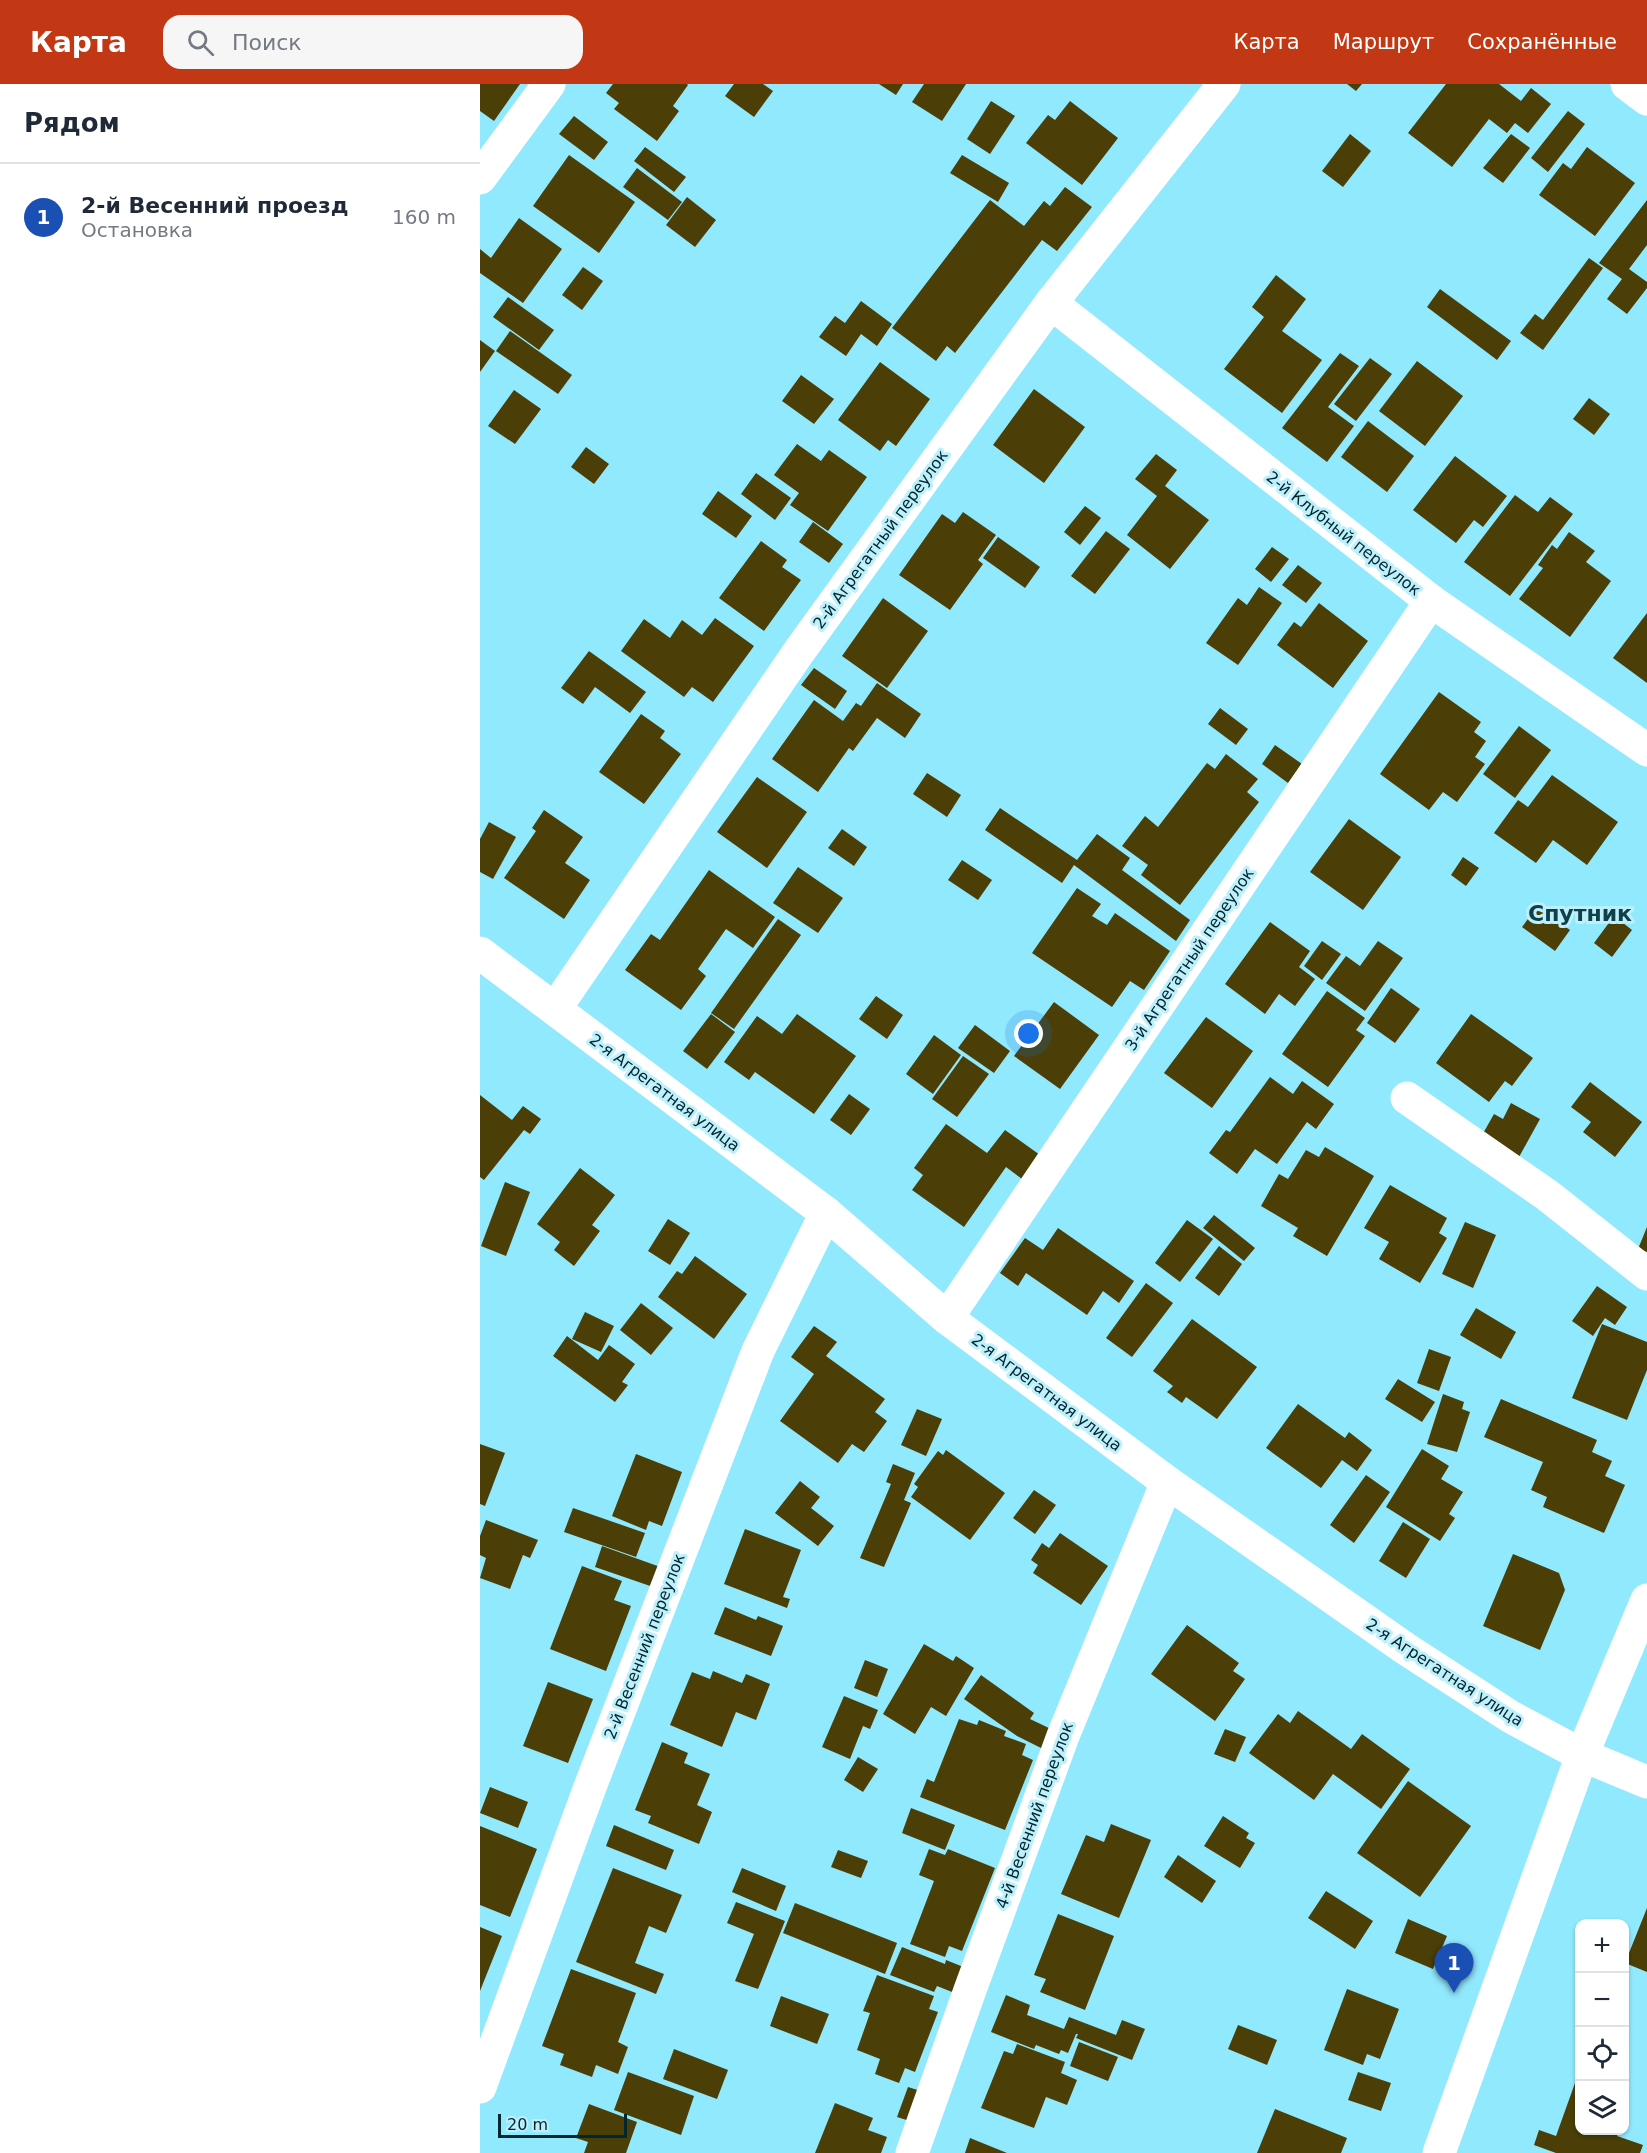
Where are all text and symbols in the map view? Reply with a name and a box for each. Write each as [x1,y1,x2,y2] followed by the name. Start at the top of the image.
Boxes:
[163,15,583,69] search box
[30,26,127,59] text: Карта
[184,26,217,59] icon: search
[232,30,302,55] text: Поиск
[1234,30,1300,54] text: Карта
[1333,30,1434,54] text: Маршрут
[1467,30,1617,54] text: Сохранённые
[24,108,120,138] text: Рядом
[81,193,349,218] text: 2-й Весенний проезд
[37,205,50,229] text: 1
[392,205,456,229] text: 160 m
[81,218,193,242] text: Остановка
[809,446,952,632] street label: 2-й Агрегатный переулок
[1263,467,1425,600] street label: 2-й Клубный переулок
[1121,864,1258,1054] street label: 3-й Агрегатный переулок
[1528,901,1632,926] district label: Спутник
[1014,1019,1043,1048] your location
[586,1030,744,1155] street label: 2-я Агрегатная улица
[968,1330,1126,1455] street label: 2-я Агрегатная улица
[600,1550,689,1742] street label: 2-й Весенний переулок
[1363,1615,1527,1730] street label: 2-я Агрегатная улица
[992,1719,1077,1911] street label: 4-й Весенний переулок
[1575,1919,1629,2135] map controls
[1575,1919,1629,1973] button: +
[1434,1944,1474,1993] pin: 1
[1575,1973,1629,2027] button: −
[1575,2027,1629,2081] button: locate
[1575,2081,1629,2135] button: layers
[498,2111,627,2138] scale bar
[507,2115,548,2134] text: 20 m

